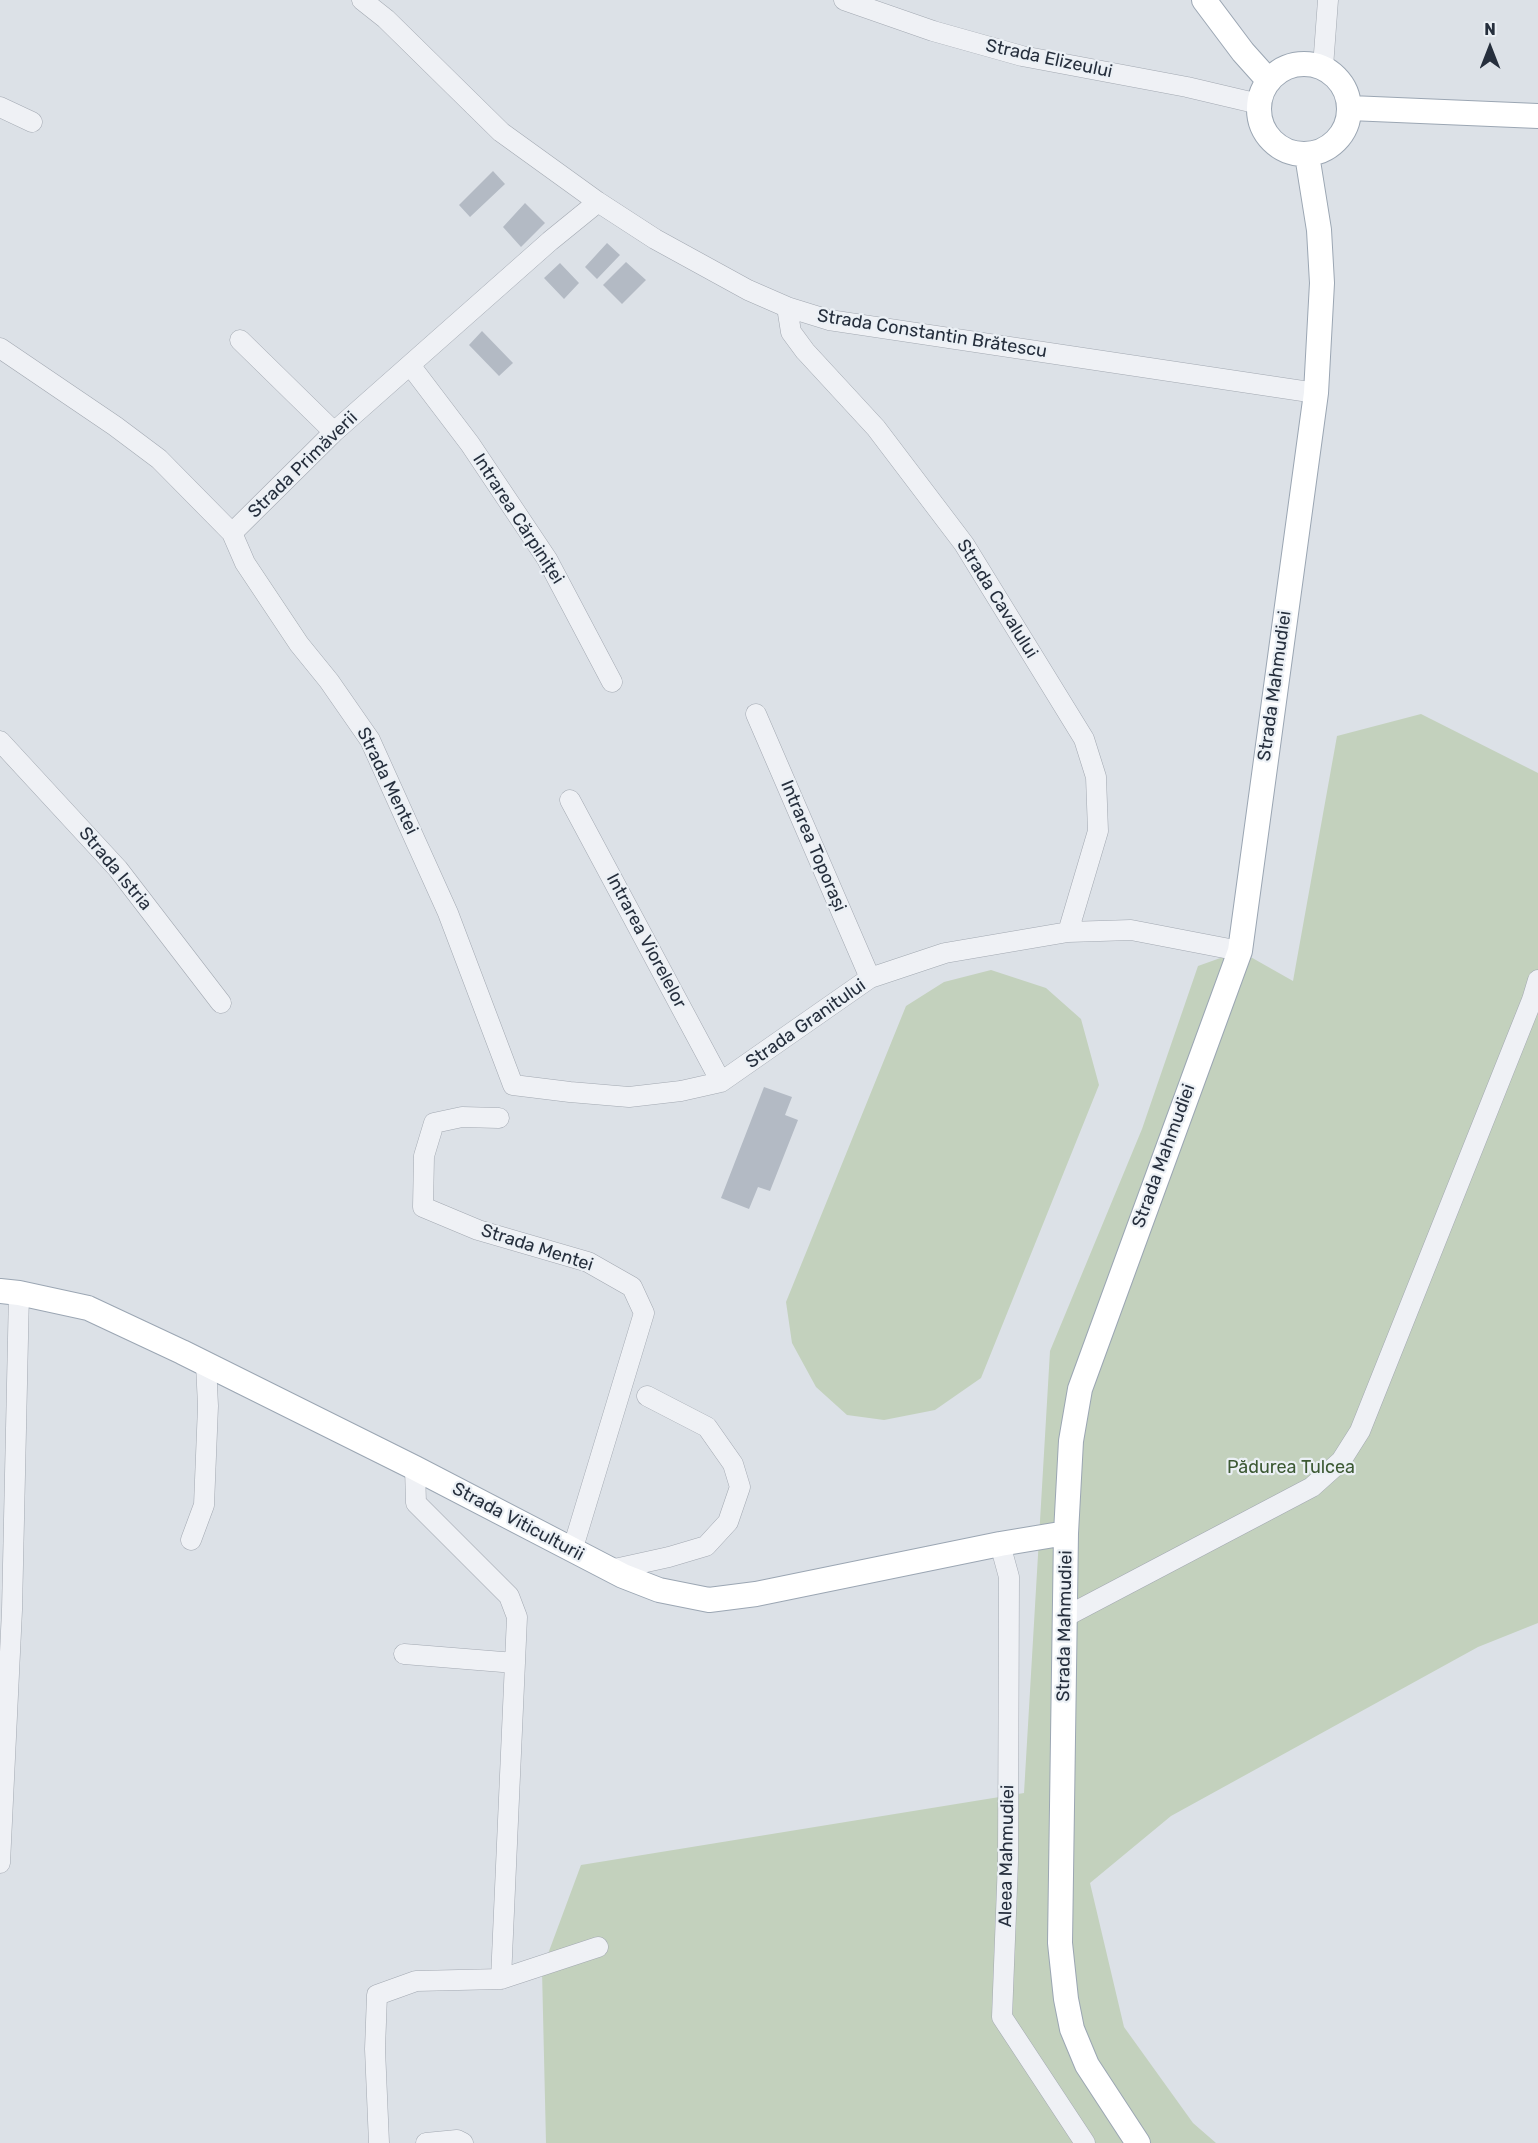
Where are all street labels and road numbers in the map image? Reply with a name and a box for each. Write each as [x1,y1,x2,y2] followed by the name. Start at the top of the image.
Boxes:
[984,35,1114,83] street label: Strada Elizeului
[816,305,1048,363] street label: Strada Constantin Brătescu
[244,407,362,523] street label: Strada Primăverii
[468,450,568,588] street label: Intrarea Cărpiniței
[952,536,1042,662] street label: Strada Cavalului
[1254,610,1296,762] street label: Strada Mahmudiei
[352,724,422,838] street label: Strada Mentei
[776,777,850,915] street label: Intrarea Toporași
[74,823,156,915] street label: Strada Istria
[601,870,691,1012] street label: Intrarea Viorelelor
[742,975,870,1073] street label: Strada Granitului
[1128,1081,1200,1231] street label: Strada Mahmudiei
[478,1220,596,1276] street label: Strada Mentei
[448,1478,588,1566] street label: Strada Viticulturii
[1053,1550,1077,1702] street label: Strada Mahmudiei
[995,1785,1019,1927] street label: Aleea Mahmudiei

